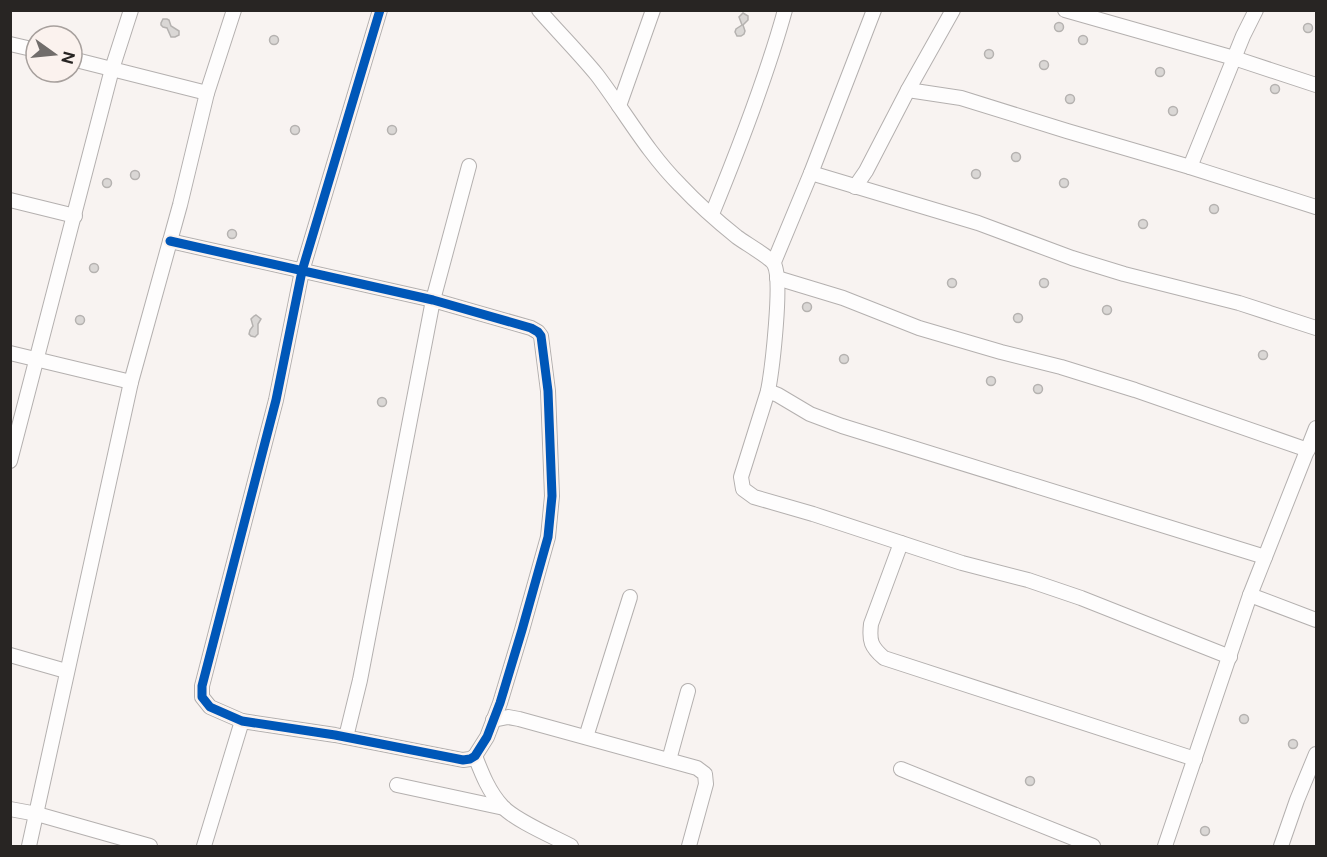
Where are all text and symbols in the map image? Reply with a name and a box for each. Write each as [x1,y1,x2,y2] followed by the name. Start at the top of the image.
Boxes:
[24,24,84,84] north arrow
[57,49,79,66] text: N

